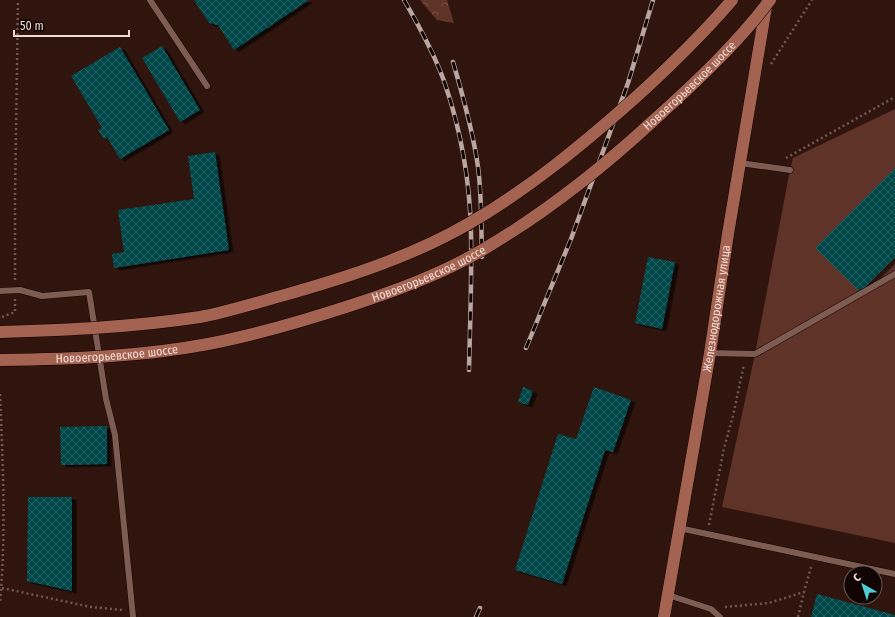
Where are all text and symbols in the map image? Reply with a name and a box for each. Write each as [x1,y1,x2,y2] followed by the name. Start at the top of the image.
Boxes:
[14,12,129,38] scale bar
[20,19,44,33] text: 50 m
[640,38,739,133] street label: Новоегорьевское шоссе
[370,243,488,305] street label: Новоегорьевское шоссе
[700,244,733,373] street label: Железнодорожная улица
[55,342,179,366] street label: Новоегорьевское шоссе
[843,565,883,605] north arrow
[851,571,864,584] text: С

